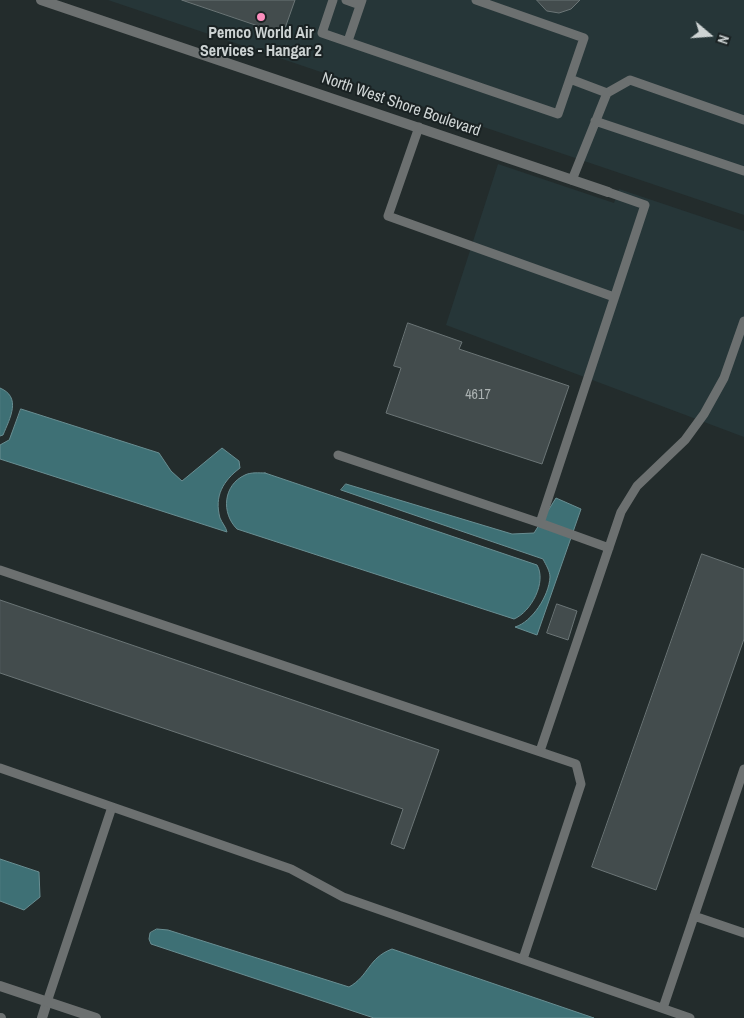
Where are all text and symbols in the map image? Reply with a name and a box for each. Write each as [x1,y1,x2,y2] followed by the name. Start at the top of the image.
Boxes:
[684,10,734,60] north arrow
[255,11,267,23] marker: Pemco World Air Services - Hangar 2
[200,24,322,62] place label: Pemco World Air Services - Hangar 2
[713,33,733,46] text: N
[319,69,483,141] street label: North West Shore Boulevard
[465,387,491,403] house number: 4617

